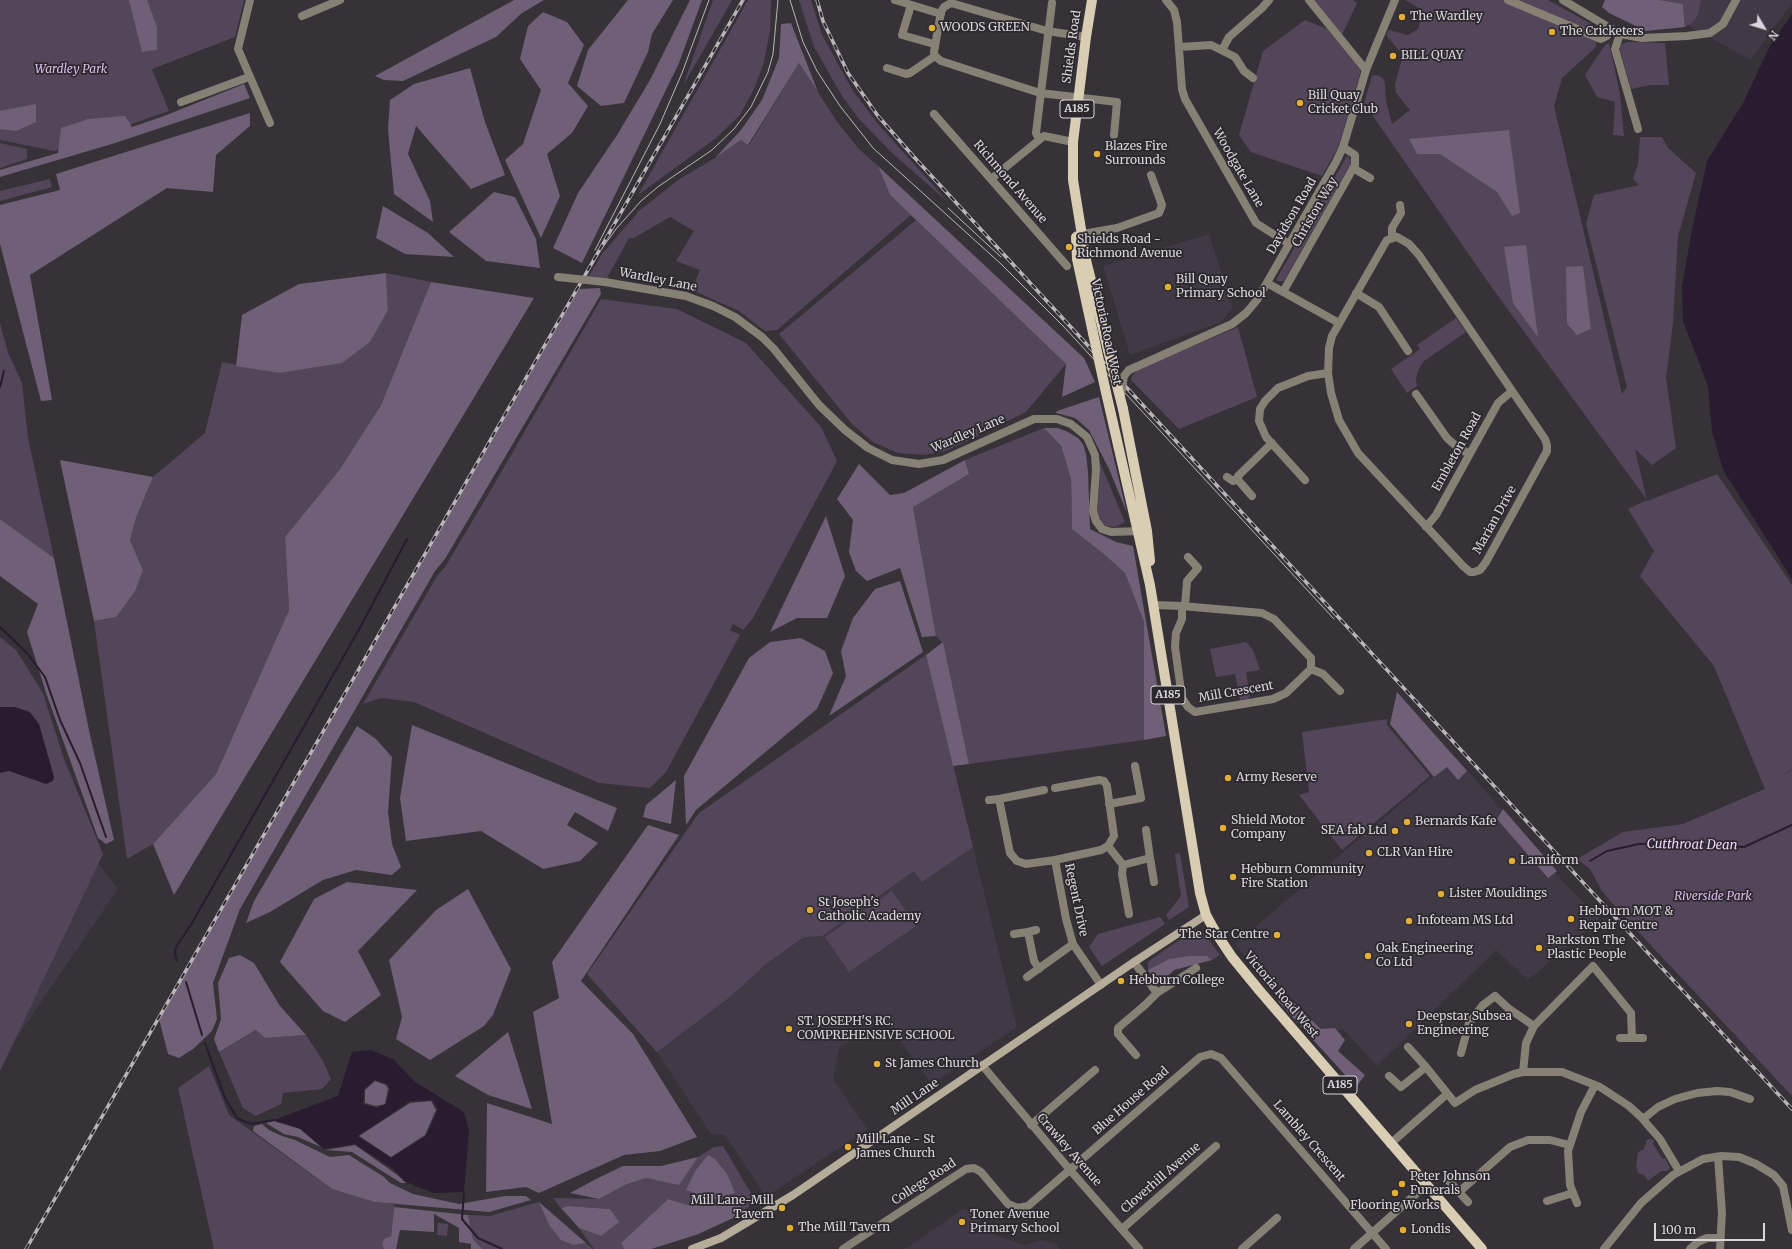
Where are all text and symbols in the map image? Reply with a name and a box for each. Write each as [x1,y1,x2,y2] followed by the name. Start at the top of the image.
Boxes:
[1744,8,1784,48] north arrow
[1060,9,1084,85] street label: Shields Road
[1410,10,1483,24] place label: The Wardley
[1397,12,1407,22] marker: The Wardley
[940,21,1030,35] place label: WOODS GREEN
[927,23,937,33] marker: WOODS GREEN
[1560,25,1644,39] place label: The Cricketers
[1547,27,1557,37] marker: The Cricketers
[1765,28,1782,43] text: N
[1401,49,1464,63] place label: BILL QUAY
[1388,51,1398,61] marker: BILL QUAY
[35,63,107,77] park label: Wardley Park
[1308,89,1378,117] place label: Bill Quay Cricket Club
[1295,98,1305,108] marker: Bill Quay Cricket Club
[1060,100,1094,118] road number: A185
[1210,126,1266,210] street label: Woodgate Lane
[970,138,1050,226] street label: Richmond Avenue
[1105,140,1167,168] place label: Blazes Fire Surrounds
[1092,149,1102,159] marker: Blazes Fire Surrounds
[1264,175,1320,257] street label: Davidson Road
[1289,175,1341,249] street label: Christon Way
[1077,233,1182,261] place label: Shields Road - Richmond Avenue
[1064,242,1074,252] marker: Shields Road - Richmond Avenue
[618,265,698,295] street label: Wardley Lane
[1176,273,1266,301] place label: Bill Quay Primary School
[1088,278,1124,386] street label: Victoria Road West
[1163,282,1173,292] marker: Bill Quay Primary School
[1429,410,1485,494] street label: Embleton Road
[929,412,1007,456] street label: Wardley Lane
[1470,483,1520,557] street label: Marian Drive
[1197,678,1275,706] street label: Mill Crescent
[1151,686,1185,704] road number: A185
[1236,771,1317,785] place label: Army Reserve
[1223,773,1233,783] marker: Army Reserve
[1231,814,1305,842] place label: Shield Motor Company
[1415,815,1496,829] place label: Bernards Kafe
[1402,817,1412,827] marker: Bernards Kafe
[1218,823,1228,833] marker: Shield Motor Company
[1321,824,1387,838] place label: SEA fab Ltd
[1390,826,1400,836] marker: SEA fab Ltd
[1646,836,1738,854] water label: Cutthroat Dean
[1377,846,1453,860] place label: CLR Van Hire
[1364,848,1374,858] marker: CLR Van Hire
[1520,854,1579,868] place label: Lamiform
[1507,856,1517,866] marker: Lamiform
[1061,862,1091,938] street label: Regent Drive
[1241,863,1364,891] place label: Hebburn Community Fire Station
[1228,872,1238,882] marker: Hebburn Community Fire Station
[1449,887,1547,901] place label: Lister Mouldings
[1436,889,1446,899] marker: Lister Mouldings
[1674,890,1752,904] park label: Riverside Park
[818,896,921,924] place label: St Joseph's Catholic Academy
[805,905,815,915] marker: St Joseph's Catholic Academy
[1579,905,1673,933] place label: Hebburn MOT & Repair Centre
[1417,914,1513,928] place label: Infoteam MS Ltd
[1566,914,1576,924] marker: Hebburn MOT & Repair Centre
[1404,916,1414,926] marker: Infoteam MS Ltd
[1179,928,1269,942] place label: The Star Centre
[1272,930,1282,940] marker: The Star Centre
[1547,934,1626,962] place label: Barkston The Plastic People
[1376,942,1473,970] place label: Oak Engineering Co Ltd
[1534,943,1544,953] marker: Barkston The Plastic People
[1241,949,1321,1041] street label: Victoria Road West
[1363,951,1373,961] marker: Oak Engineering Co Ltd
[1129,974,1225,988] place label: Hebburn College
[1116,976,1126,986] marker: Hebburn College
[1417,1010,1512,1038] place label: Deepstar Subsea Engineering
[797,1015,955,1043] place label: ST. JOSEPH'S RC. COMPREHENSIVE SCHOOL
[1404,1019,1414,1029] marker: Deepstar Subsea Engineering
[784,1024,794,1034] marker: ST. JOSEPH'S RC. COMPREHENSIVE SCHOOL
[885,1057,979,1071] place label: St James Church
[872,1059,882,1069] marker: St James Church
[1090,1064,1172,1138] street label: Blue House Road
[888,1076,942,1118] street label: Mill Lane
[1323,1076,1357,1094] road number: A185
[1270,1098,1348,1184] street label: Lambley Crescent
[1034,1111,1104,1189] street label: Crawley Avenue
[856,1133,935,1161] place label: Mill Lane - St James Church
[1118,1140,1204,1216] street label: Cloverhill Avenue
[843,1142,853,1152] marker: Mill Lane - St James Church
[889,1156,959,1208] street label: College Road
[1410,1170,1490,1198] place label: Peter Johnson Funerals
[1397,1179,1407,1189] marker: Peter Johnson Funerals
[1390,1188,1400,1198] marker: Flooring Works
[691,1194,774,1222] place label: Mill Lane-Mill Tavern
[1350,1199,1440,1213] place label: Flooring Works
[777,1203,787,1213] marker: Mill Lane-Mill Tavern
[970,1208,1060,1236] place label: Toner Avenue Primary School
[1656,1215,1767,1241] scale bar
[957,1217,967,1227] marker: Toner Avenue Primary School
[798,1221,890,1235] place label: The Mill Tavern
[1661,1222,1696,1237] text: 100 m
[785,1223,795,1233] marker: The Mill Tavern
[1411,1223,1451,1237] place label: Londis
[1398,1225,1408,1235] marker: Londis

